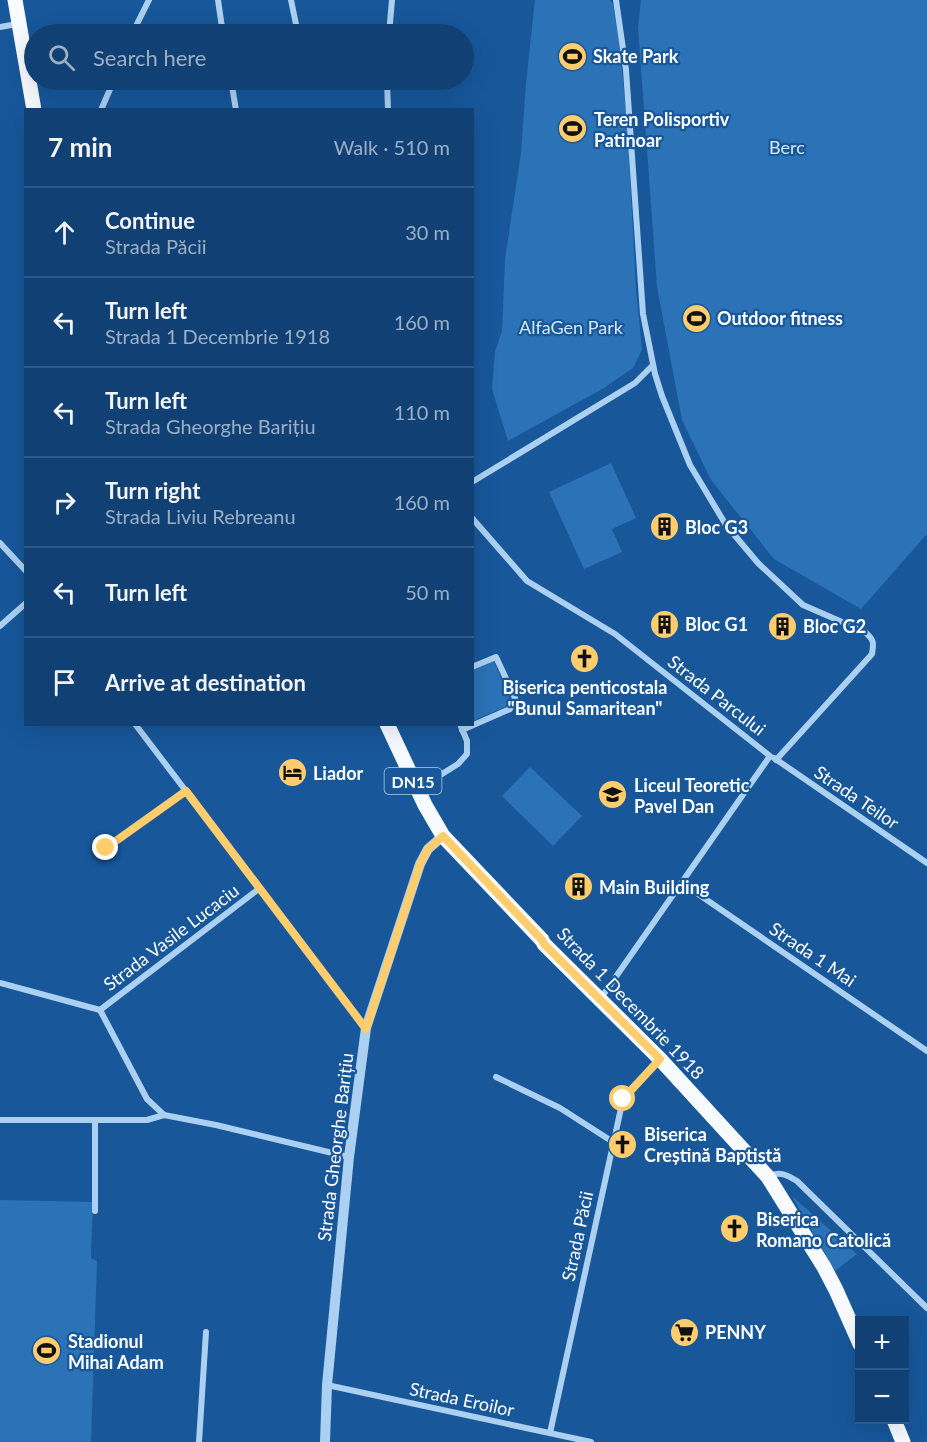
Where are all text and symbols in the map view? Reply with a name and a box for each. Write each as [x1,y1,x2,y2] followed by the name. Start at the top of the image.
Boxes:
[24,24,474,90] search box
[556,40,588,72] sports icon: Skate Park
[45,41,78,74] icon: search
[93,44,206,71] text: Search here
[593,45,679,67] place label: Skate Park
[594,108,730,151] place label: Teren Polisportiv Patinoar
[557,113,589,145] sports icon: Teren Polisportiv Patinoar
[48,131,112,163] text: 7 min
[334,135,450,159] text: Walk · 510 m
[769,136,805,158] park label: Berc
[105,207,195,234] text: Continue
[48,216,81,249] icon: ahead
[405,220,450,244] text: 30 m
[105,234,207,258] text: Strada Păcii
[105,297,187,324] text: Turn left
[680,302,712,334] sports icon: Outdoor fitness
[48,306,81,339] icon: left
[717,307,843,329] place label: Outdoor fitness
[394,310,450,334] text: 160 m
[519,316,624,338] park label: AlfaGen Park
[105,324,330,348] text: Strada 1 Decembrie 1918
[105,387,187,414] text: Turn left
[48,396,81,429] icon: left
[394,400,450,424] text: 110 m
[105,414,316,438] text: Strada Gheorghe Barițiu
[105,477,200,504] text: Turn right
[48,486,81,519] icon: right
[394,490,450,514] text: 160 m
[105,504,296,528] text: Strada Liviu Rebreanu
[648,511,680,543] building icon: Bloc G3
[685,516,748,538] place label: Bloc G3
[48,576,81,609] icon: left
[105,579,187,606] text: Turn left
[405,580,450,604] text: 50 m
[648,608,680,640] building icon: Bloc G1
[766,610,798,642] building icon: Bloc G2
[685,613,748,635] place label: Bloc G1
[803,615,866,637] place label: Bloc G2
[569,642,601,674] church icon: Biserica penticostala "Bunul Samaritean"
[664,650,770,740] street label: Strada Parcului
[48,666,81,699] icon: arrive
[105,669,306,696] text: Arrive at destination
[503,676,667,719] place label: Biserica penticostala "Bunul Samaritean"
[276,757,308,789] hotel icon: Liador
[810,761,904,834] street label: Strada Teilor
[313,762,364,784] place label: Liador
[384,768,442,794] road number: DN15
[634,774,750,817] place label: Liceul Teoretic Pavel Dan
[597,779,629,811] school or university icon: Liceul Teoretic Pavel Dan
[92,834,118,860] route end
[562,871,594,903] building icon: Main Building
[599,876,710,898] place label: Main Building
[99,879,243,995] street label: Strada Vasile Lucaciu
[766,917,860,991] street label: Strada 1 Mai
[553,923,709,1083] street label: Strada 1 Decembrie 1918
[313,1052,357,1242] street label: Strada Gheorghe Barițiu
[609,1085,635,1111] route start
[644,1123,781,1166] place label: Biserica Creștină Baptistă
[607,1128,639,1160] church icon: Biserica Creștină Baptistă
[557,1189,597,1283] street label: Strada Păcii
[756,1208,891,1251] place label: Biserica Romano Catolică
[719,1213,751,1245] church icon: Biserica Romano Catolică
[668,1316,700,1348] supermarket icon: PENNY
[855,1316,909,1424] map controls
[855,1316,909,1370] button: +
[705,1321,766,1343] place label: PENNY
[68,1330,164,1373] place label: Stadionul Mihai Adam
[31,1335,63,1367] sports icon: Stadionul Mihai Adam
[855,1370,909,1424] button: −
[408,1377,517,1421] street label: Strada Eroilor

